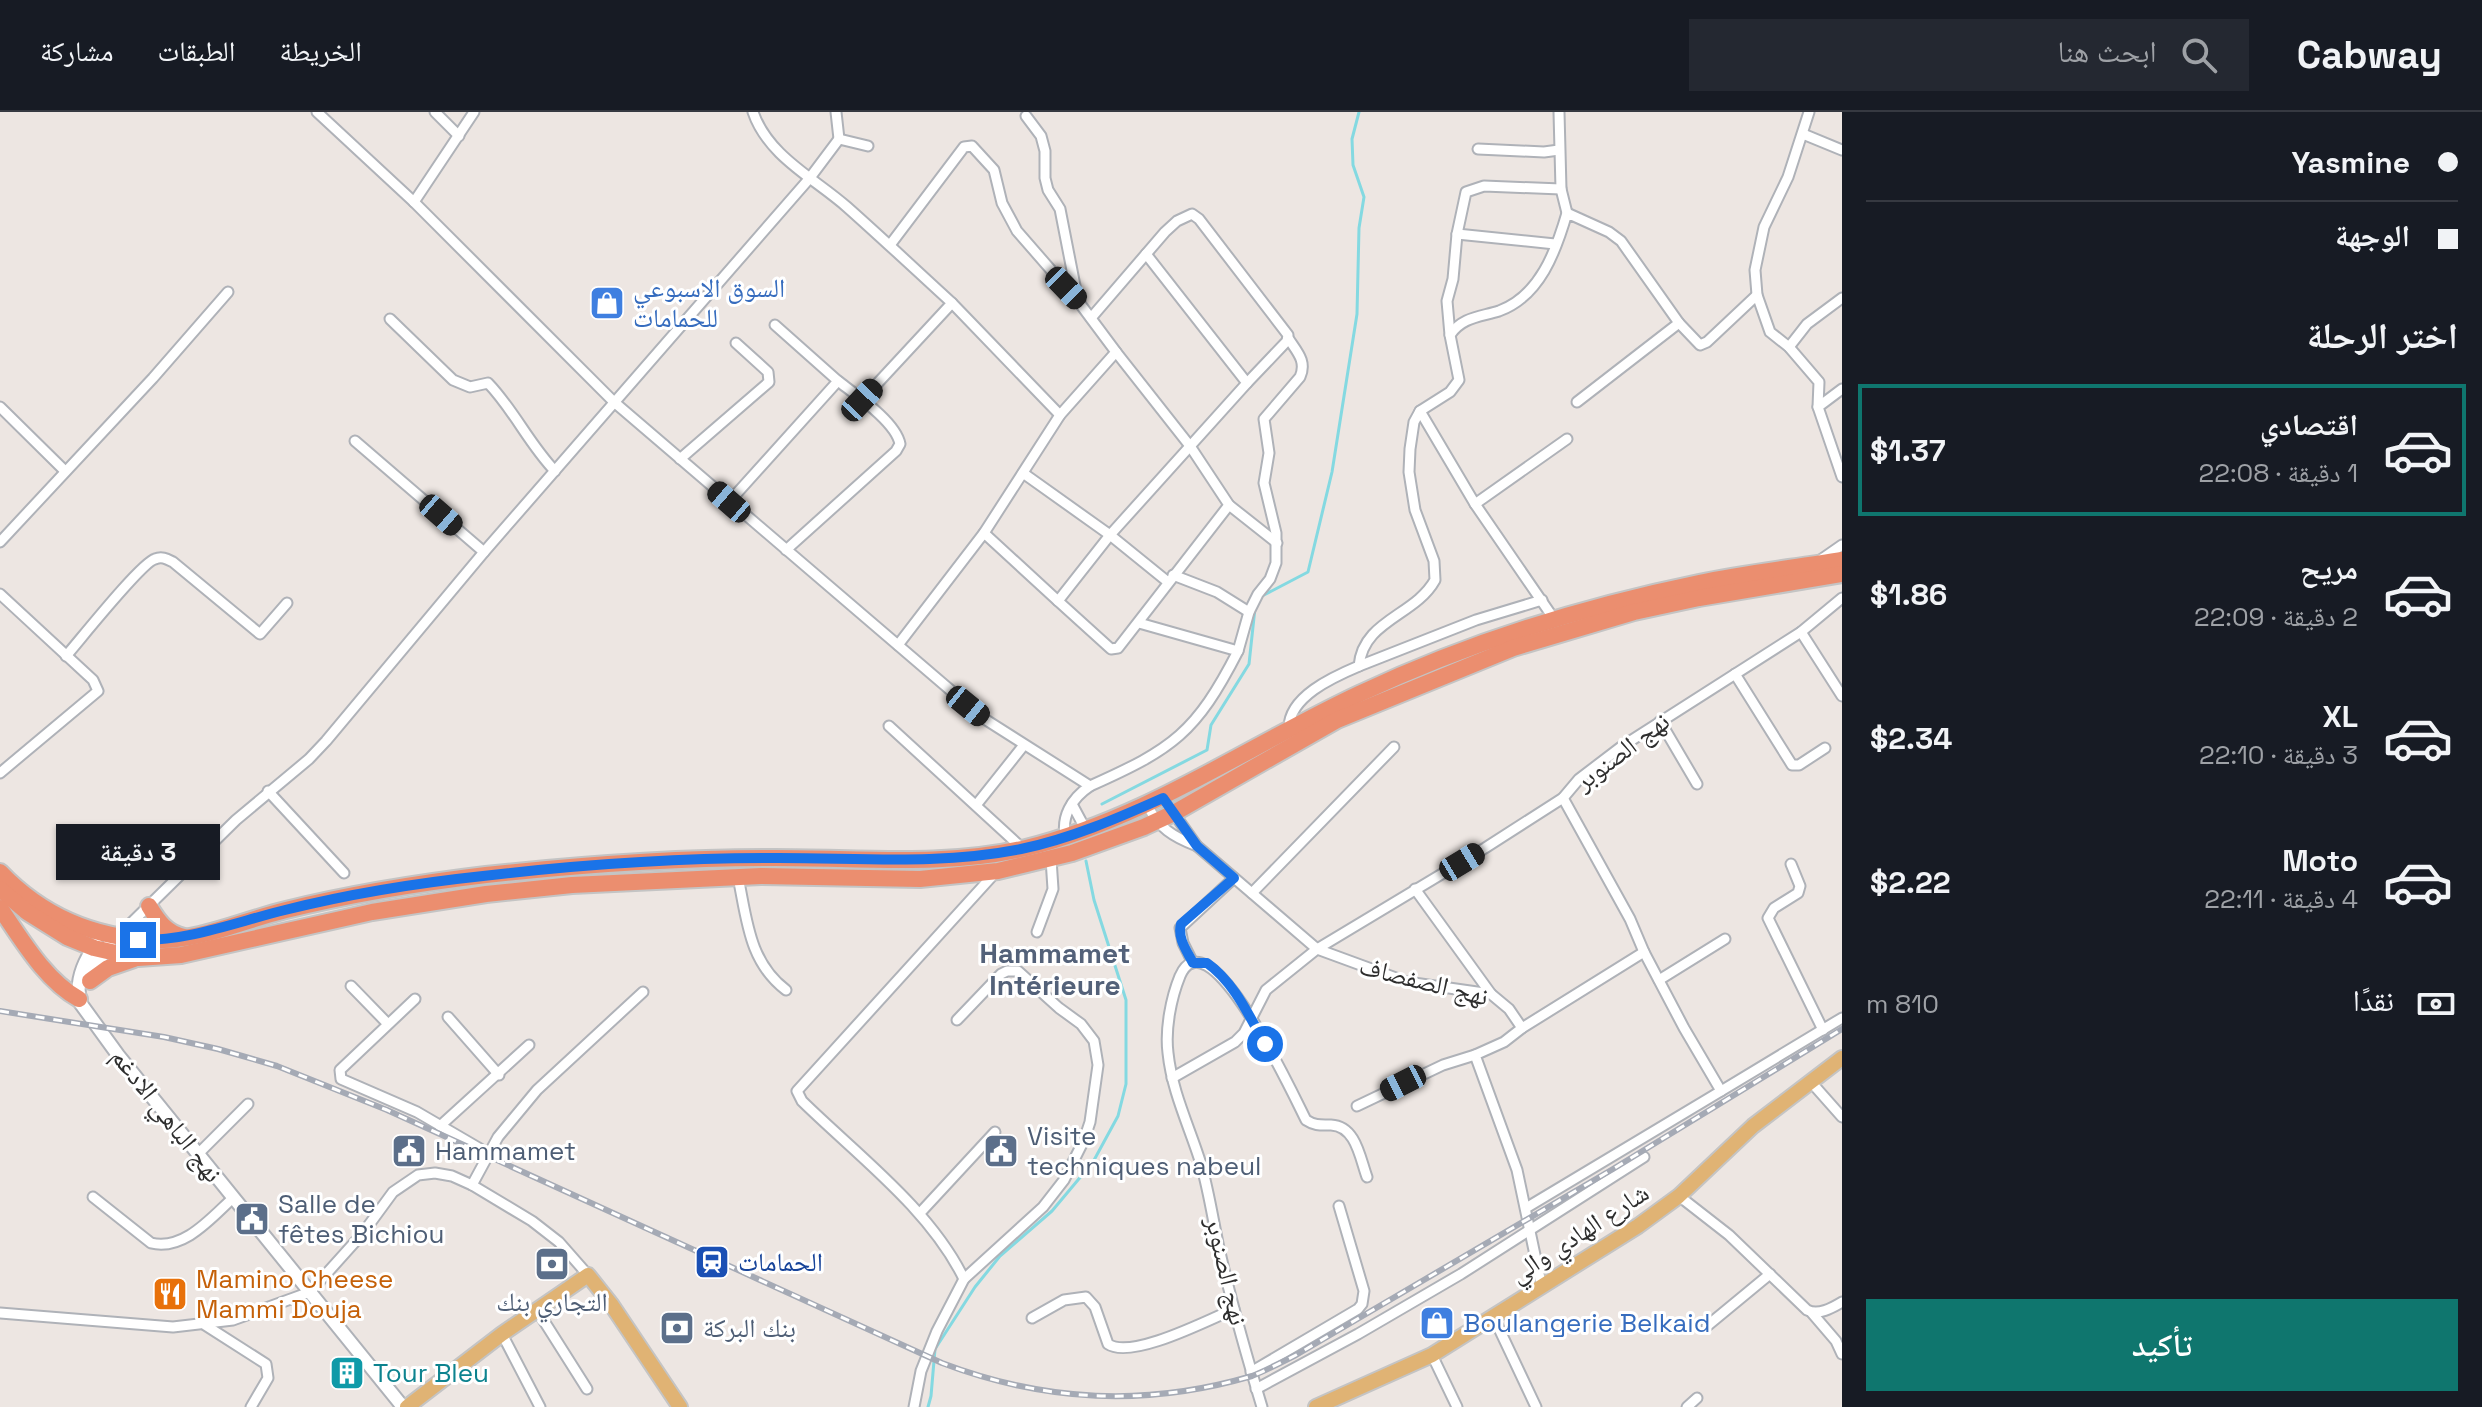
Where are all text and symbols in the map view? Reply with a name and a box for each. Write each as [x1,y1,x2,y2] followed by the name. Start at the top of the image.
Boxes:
[1689,19,2249,91] search box
[2297,31,2442,79] text: Cabway
[2058,32,2157,71] text: ابحث هنا
[40,33,114,69] text: مشاركة
[158,33,235,69] text: الطبقات
[279,33,362,69] text: الخريطة
[2177,33,2221,77] icon: search
[2291,143,2410,182] text: Yasmine
[2335,216,2410,255] text: الوجهة
[1041,262,1091,314] car
[633,271,785,335] place label: السوق الاسبوعي للحمامات
[588,284,626,322] shop icon: السوق الاسبوعي للحمامات
[2307,313,2458,359] text: اختر الرحلة
[837,374,887,426] car
[2260,405,2358,444] text: اقتصادي
[2382,414,2454,486] icon: car
[1870,431,1946,470] text: $1.37
[2199,456,2358,490] text: 1 دقيقة · 22:08
[703,477,755,527] car
[415,490,467,540] car
[2300,549,2358,588] text: مريح
[2382,558,2454,630] icon: car
[1870,575,1947,614] text: $1.86
[2194,600,2358,634] text: 2 دقيقة · 22:09
[942,682,994,730] car
[2322,697,2358,736] text: XL
[2382,702,2454,774] icon: car
[1567,704,1676,798] street label: نهج الصنوبر
[1870,719,1952,758] text: $2.34
[2199,738,2358,772] text: 3 دقيقة · 22:10
[56,824,220,880] callout: 3 دقيقة
[100,835,176,869] text: 3 دقيقة
[1435,839,1489,885] car
[2282,841,2358,880] text: Moto
[2382,846,2454,918] icon: car
[1870,863,1951,902] text: $2.22
[2204,882,2358,916] text: 4 دقيقة · 22:11
[120,922,156,958] route end
[980,935,1130,1003] district label: Hammamet Intérieure
[1356,949,1492,1013] street label: نهج الصفصاف
[2353,981,2394,1020] text: نقدًا
[2414,982,2458,1026] icon: cash
[1866,987,1939,1021] text: 810 m
[1247,1026,1283,1062] route start
[101,1041,230,1192] street label: نهج الباهي الادغم
[1376,1061,1430,1105] car
[1027,1119,1261,1183] place label: Visite techniques nabeul
[390,1132,428,1170] public building icon: Hammamet
[982,1132,1020,1170] public building icon: Visite techniques nabeul
[435,1134,576,1168] place label: Hammamet
[1503,1175,1657,1294] street label: شارع الهادي والي
[278,1187,444,1251] place label: Salle de fêtes Bichiou
[233,1200,271,1238] public building icon: Salle de fêtes Bichiou
[1198,1212,1256,1329] street label: نهج الصنوبر
[693,1243,731,1281] station icon: الحمامات
[533,1245,571,1283] bank icon: التجاري بنك
[738,1245,823,1279] place label: الحمامات
[196,1262,393,1326] place label: Mamino Cheese Mammi Douja
[151,1275,189,1313] restaurant icon: Mamino Cheese Mammi Douja
[496,1285,608,1323] place label: التجاري بنك
[1866,1299,2458,1391] button: تأكيد
[1418,1304,1456,1342] shop icon: Boulangerie Belkaid
[1463,1306,1710,1340] place label: Boulangerie Belkaid
[658,1309,696,1347] bank icon: بنك البركة
[703,1311,796,1345] place label: بنك البركة
[328,1354,366,1392] building icon: Tour Bleu
[373,1356,489,1390] place label: Tour Bleu

